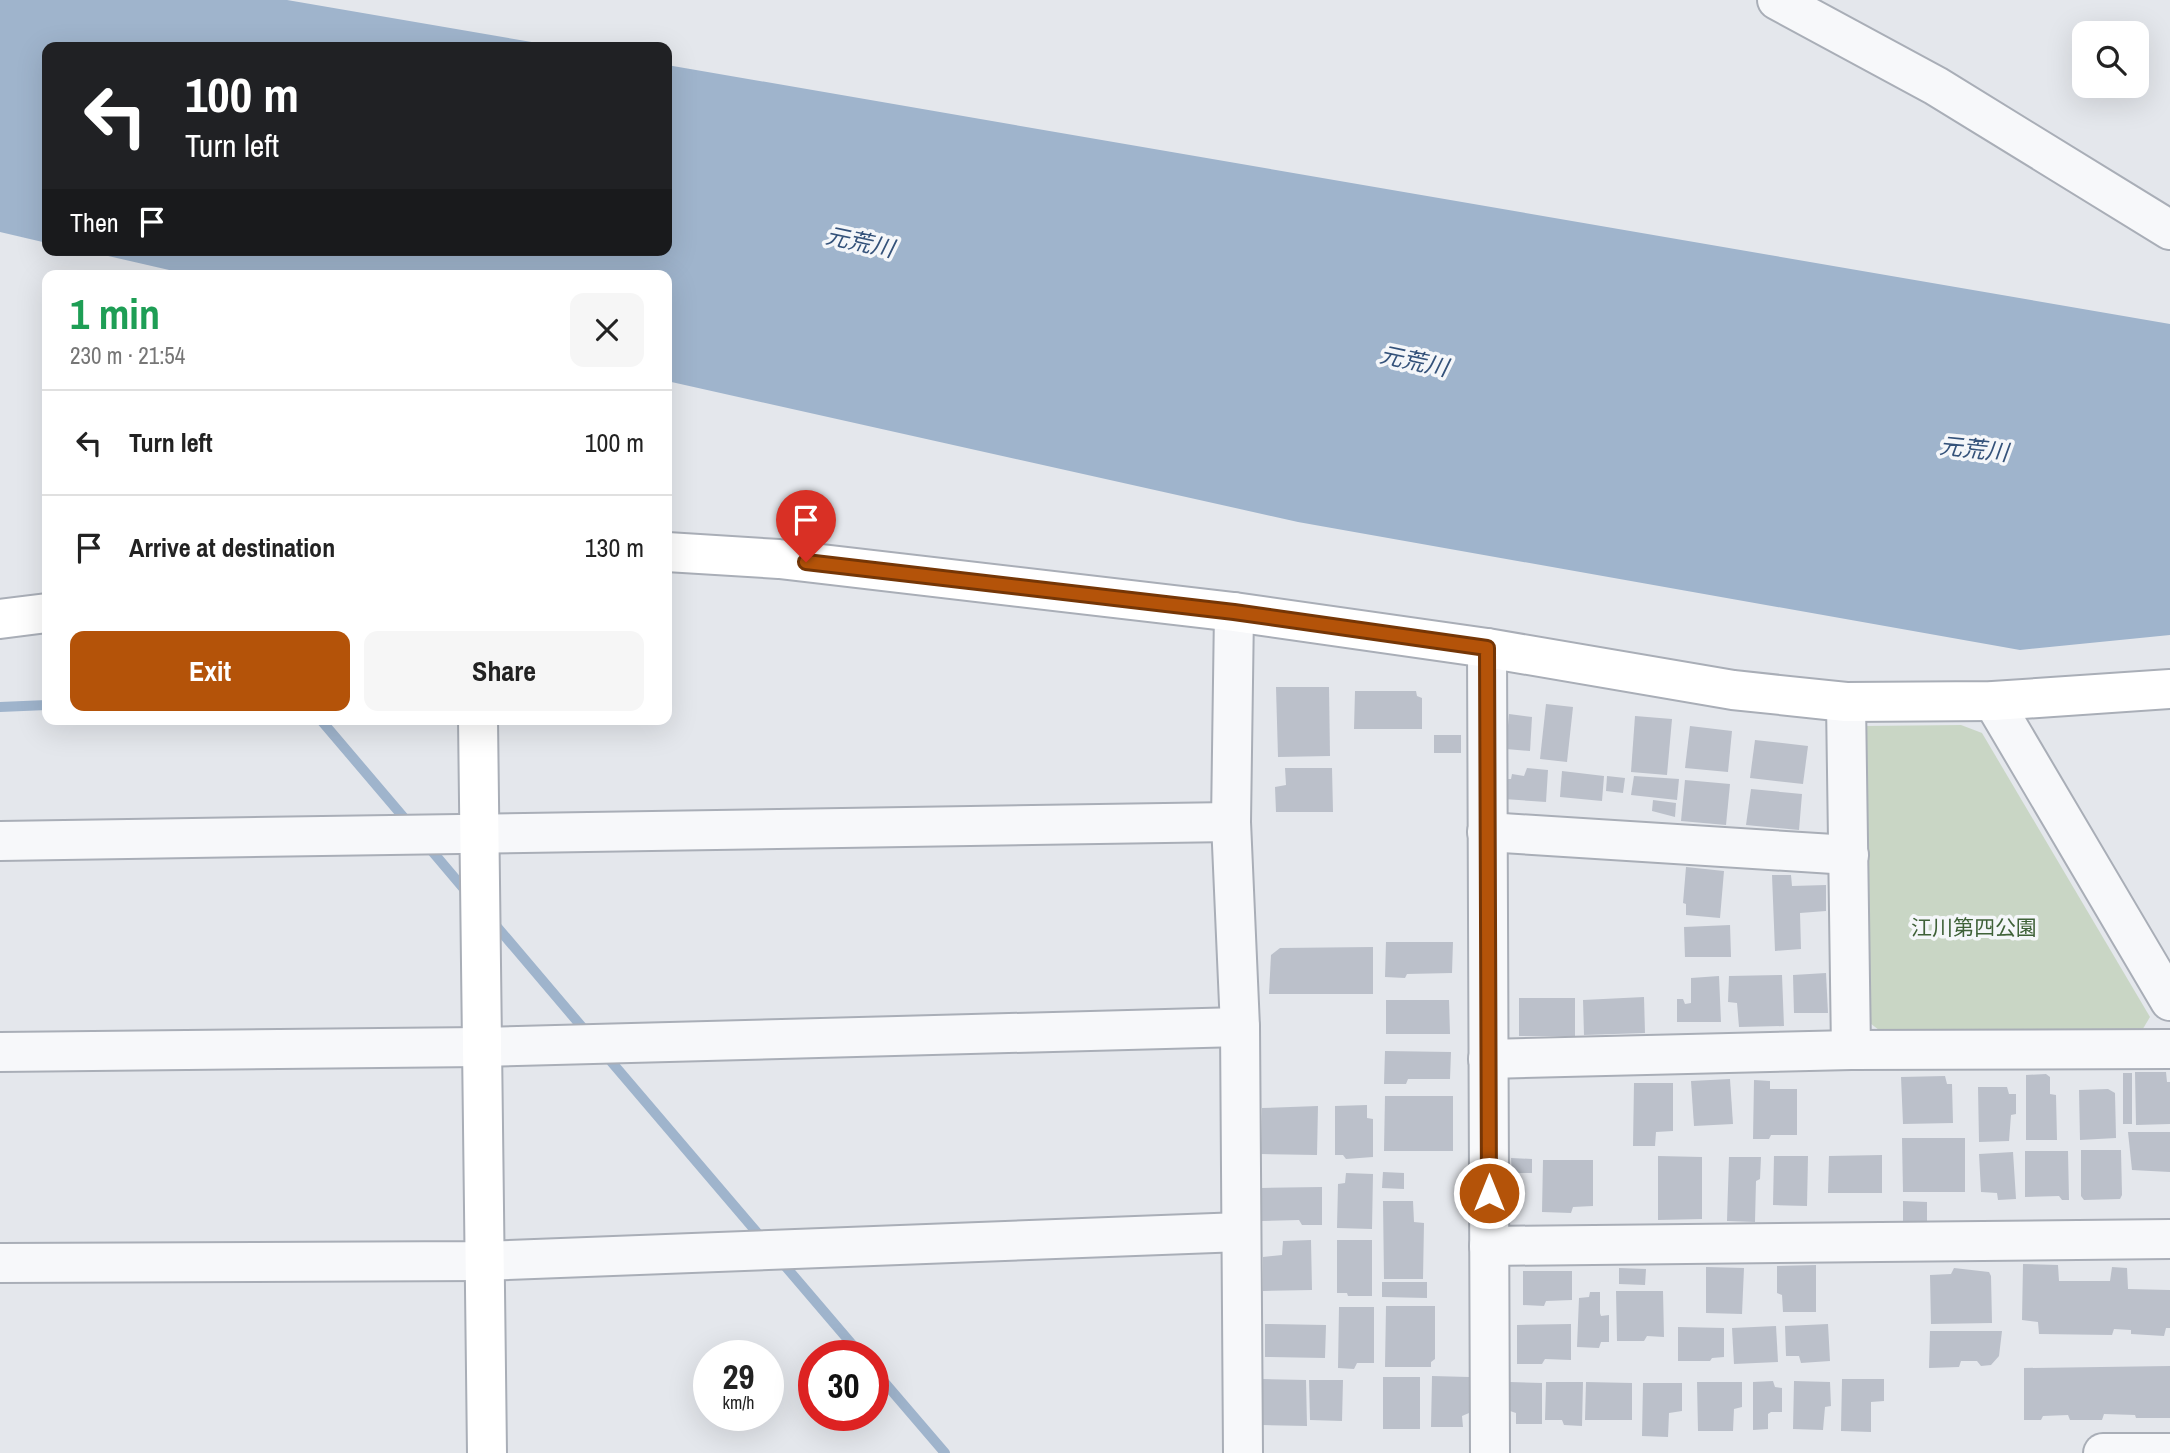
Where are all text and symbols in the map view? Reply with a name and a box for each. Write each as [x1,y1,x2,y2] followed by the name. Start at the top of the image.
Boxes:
[2072,21,2149,98] map controls
[2072,21,2149,98] button: search
[185,61,299,127] text: 100 m
[70,70,161,161] icon: left
[185,124,279,167] text: Turn left
[133,203,171,241] icon: arrive
[70,205,119,240] text: Then
[823,219,900,264] water label: 元荒川
[70,286,160,342] text: 1 min
[570,293,644,367] button: close
[1377,338,1454,383] water label: 元荒川
[70,340,185,371] text: 230 m · 21:54
[70,424,108,462] icon: left
[129,425,213,460] text: Turn left
[585,425,644,460] text: 100 m
[1938,429,2013,468] water label: 元荒川
[776,490,836,562] pin
[787,501,825,539] icon: arrive
[70,529,108,567] icon: arrive
[129,530,335,565] text: Arrive at destination
[585,530,644,565] text: 130 m
[70,631,350,711] button: Exit
[364,631,644,711] button: Share
[1911,913,2037,942] park label: 江川第四公園
[1452,1156,1526,1230] position arrow
[798,1340,889,1431] speed limit sign: 30
[723,1353,754,1400] text: 29
[723,1390,755,1415] text: km/h

